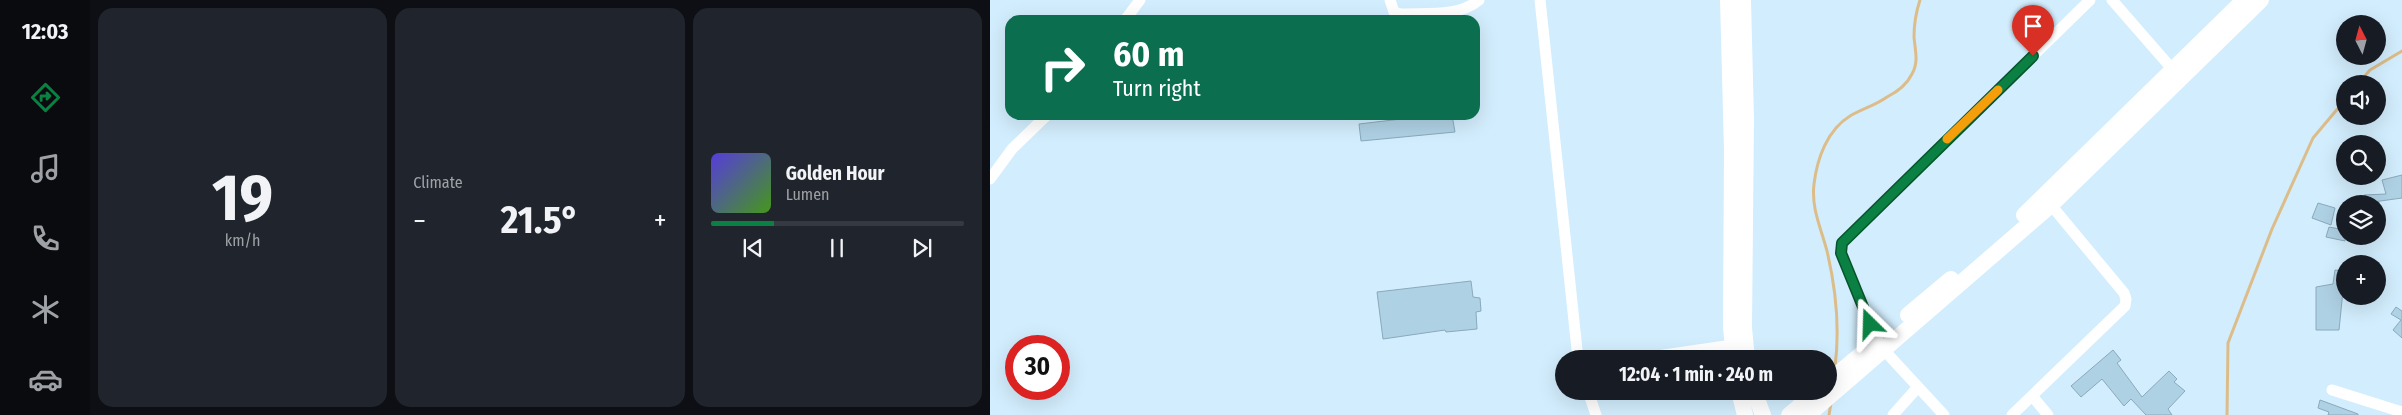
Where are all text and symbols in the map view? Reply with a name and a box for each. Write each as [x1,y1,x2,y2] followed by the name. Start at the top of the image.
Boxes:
[2012,5,2054,56] pin
[2019,12,2047,40] icon: arrive
[2336,15,2386,65] north arrow
[2336,15,2386,305] map controls
[22,18,68,45] text: 12:03
[1113,33,1184,75] text: 60 m
[1030,35,1095,100] icon: right
[1113,75,1201,102] text: Turn right
[2336,75,2386,125] button: sound
[28,80,63,115] icon: directions
[2336,135,2386,185] button: search
[28,151,63,186] icon: music
[212,159,273,237] text: 19
[786,162,884,185] text: Golden Hour
[413,173,463,192] text: Climate
[786,185,830,204] text: Lumen
[2336,195,2386,245] button: layers
[501,197,579,243] text: 21.5°
[413,204,426,237] text: −
[654,204,667,237] text: +
[28,221,63,256] icon: phone
[225,231,261,250] text: km/h
[739,234,767,262] icon: previous
[823,234,851,262] icon: pause
[908,234,936,262] icon: next
[2336,255,2386,305] button: +
[28,292,63,327] icon: climate
[1843,297,1895,349] position arrow
[1005,335,1070,400] speed limit sign: 30
[28,362,63,397] icon: car
[1619,363,1773,386] text: 12:04 · 1 min · 240 m

